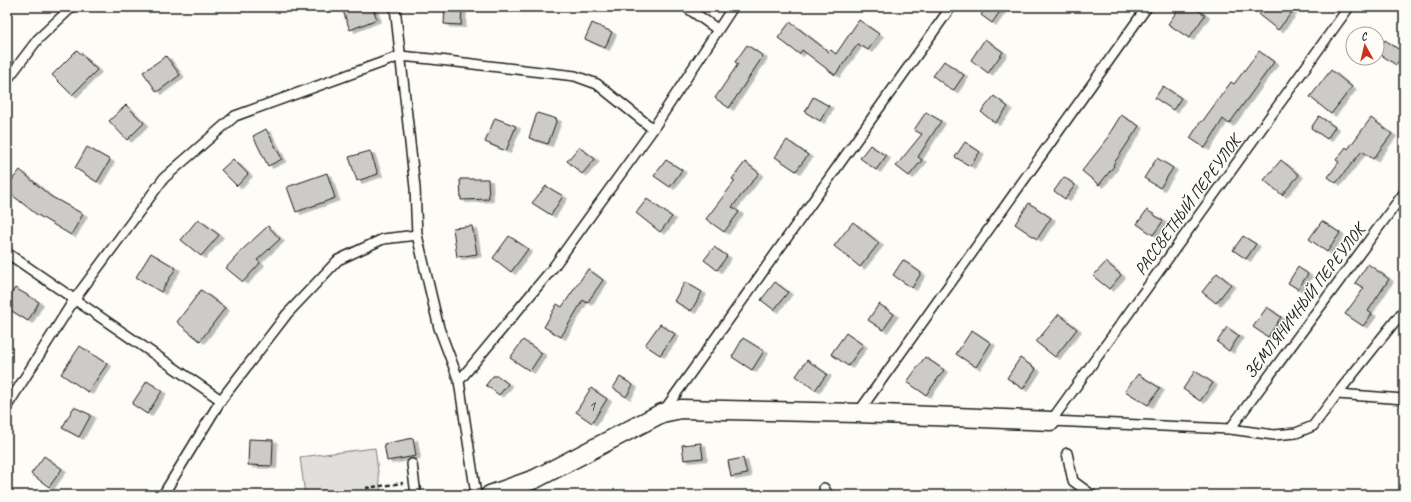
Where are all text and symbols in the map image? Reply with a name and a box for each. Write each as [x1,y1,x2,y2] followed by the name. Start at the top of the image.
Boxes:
[1345,26,1385,66] north arrow
[1360,29,1369,43] text: С
[1130,129,1247,279] street label: РАССВЕТНЫЙ ПЕРЕУЛОК
[1240,217,1371,383] street label: ЗЕМЛЯНИЧНЫЙ ПЕРЕУЛОК
[589,397,597,416] house number: 1

